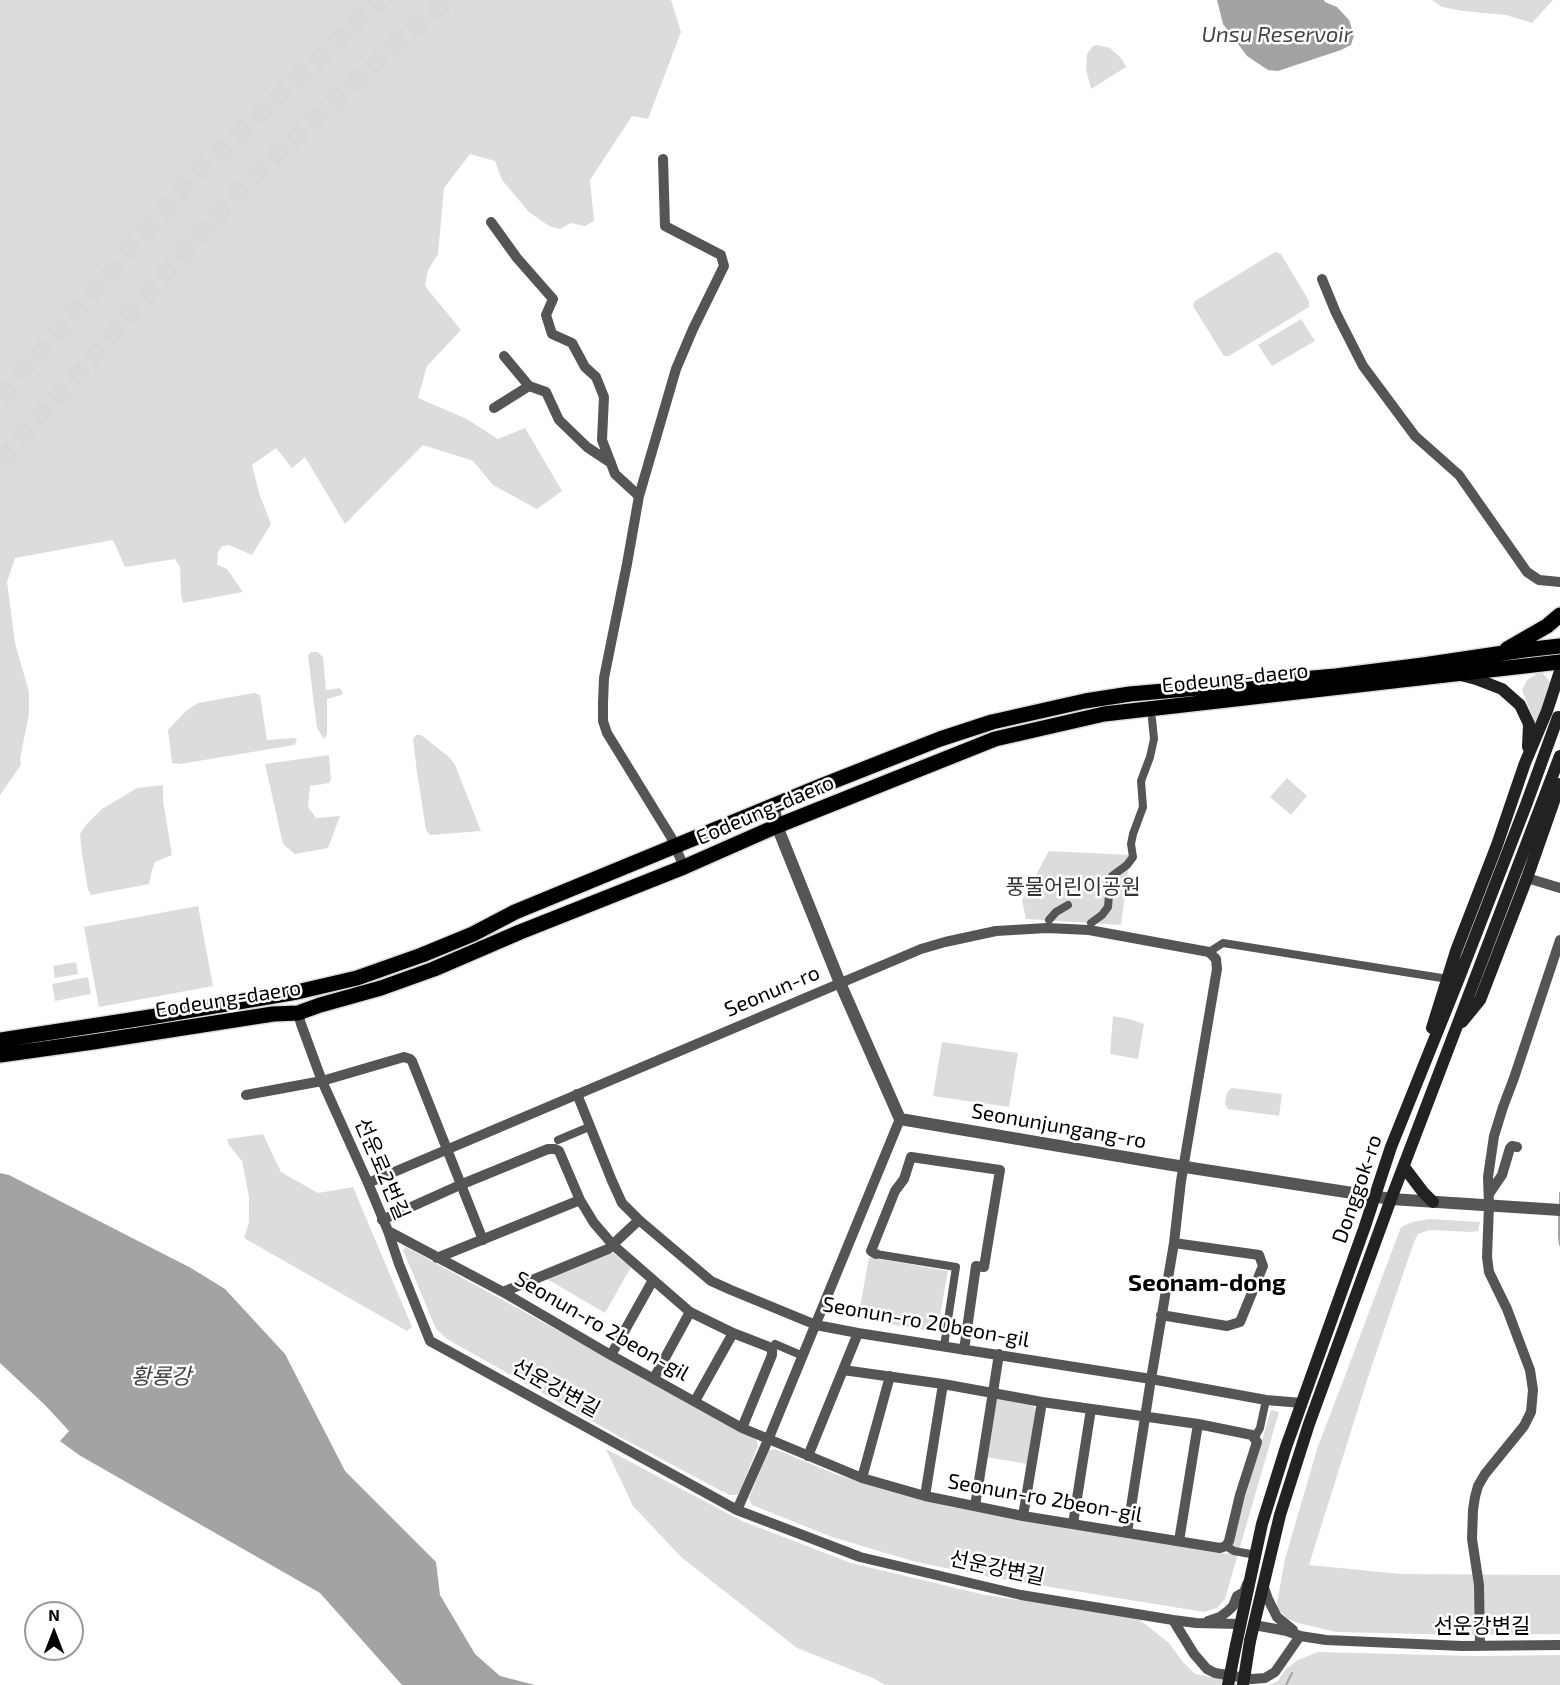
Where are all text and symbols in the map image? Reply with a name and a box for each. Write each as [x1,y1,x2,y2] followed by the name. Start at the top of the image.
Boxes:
[1201,22,1353,48] water label: Unsu Reservoir
[1160,658,1310,698] street label: Eodeung-daero
[692,770,838,850] street label: Eodeung-daero
[1005,874,1141,900] park label: 풍물어린이공원
[721,960,823,1022] street label: Seonun-ro
[153,975,303,1023] street label: Eodeung-daero
[969,1098,1149,1154] street label: Seonunjungang-ro
[349,1114,415,1224] street label: 선운로2번길
[1327,1131,1387,1247] street label: Donggok-ro
[510,1266,694,1386] street label: Seonun-ro 2beon-gil
[1128,1269,1286,1297] district label: Seonam-dong
[820,1291,1032,1353] street label: Seonun-ro 20beon-gil
[508,1354,604,1422] street label: 선운강변길
[131,1364,191,1390] water label: 황룡강
[946,1468,1144,1528] street label: Seonun-ro 2beon-gil
[947,1546,1047,1590] street label: 선운강변길
[24,1601,84,1661] north arrow
[48,1605,60,1624] text: N
[1434,1613,1530,1639] street label: 선운강변길

